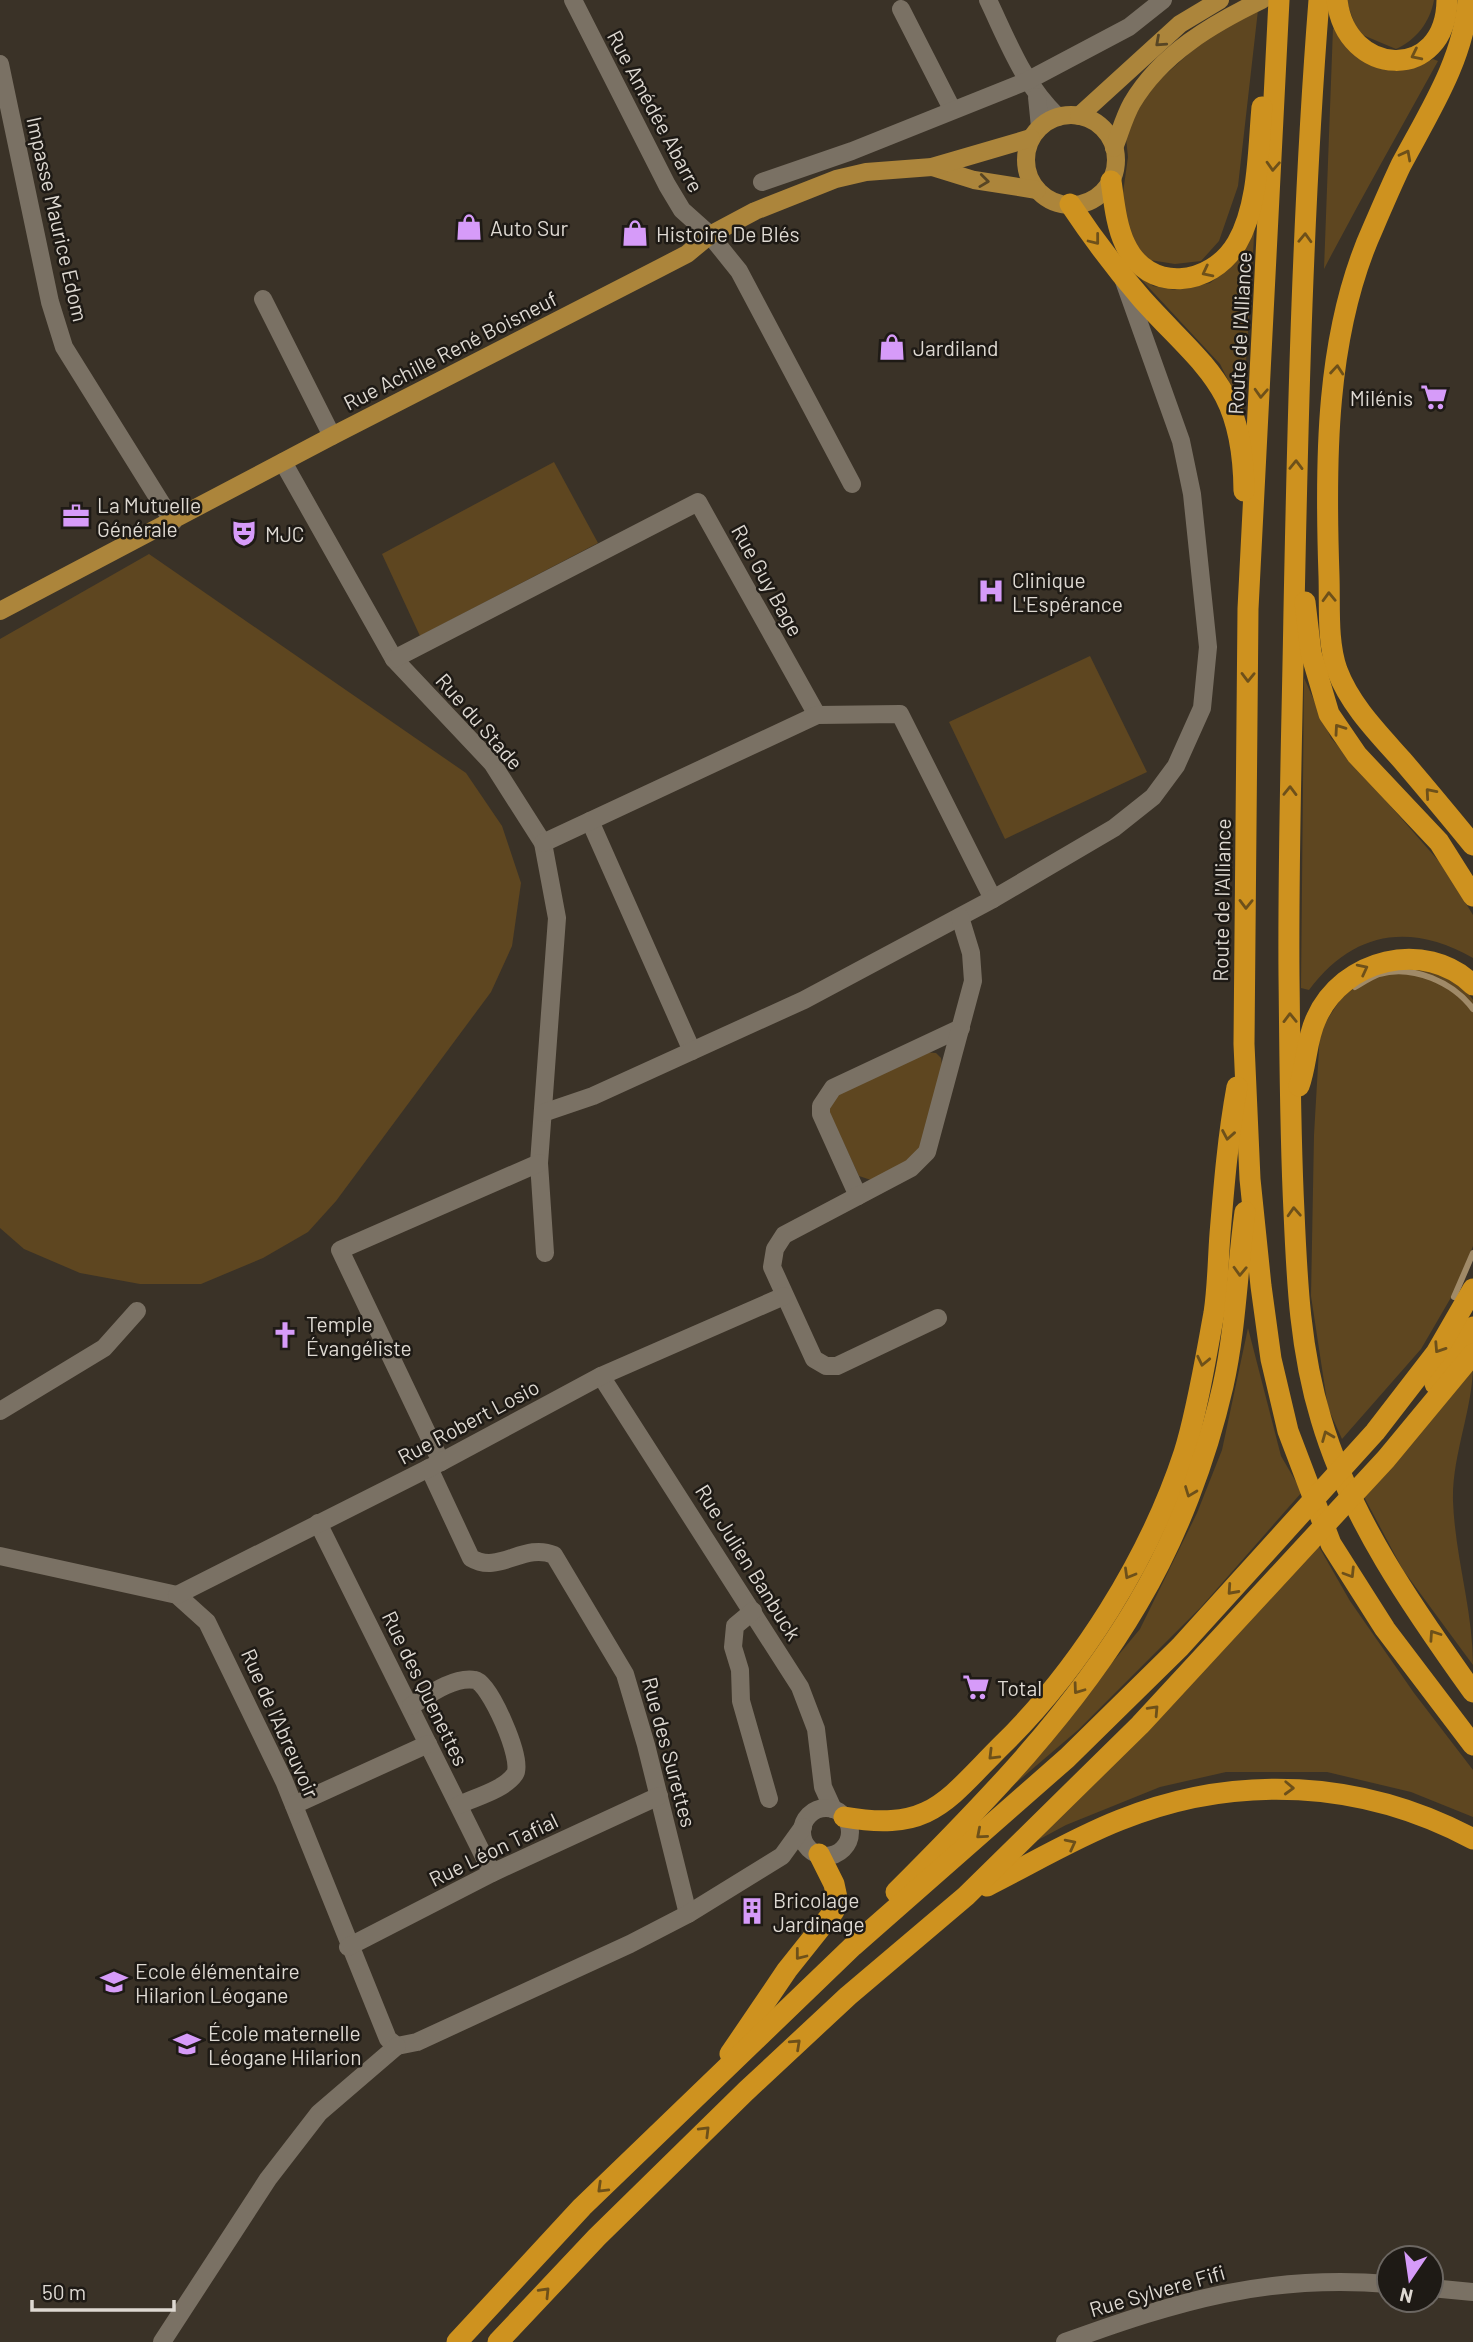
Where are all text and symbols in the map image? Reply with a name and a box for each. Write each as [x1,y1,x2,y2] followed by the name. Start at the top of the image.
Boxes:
[603,26,709,196] street label: Rue Amédée Abarre
[1155,34,1168,46] one-way arrow
[1410,47,1423,60] one-way arrow
[22,114,94,324] street label: Impasse Maurice Edom
[1398,150,1412,163] one-way arrow
[1265,161,1280,172] one-way arrow
[978,173,990,188] one-way arrow
[454,212,484,242] shop icon: Auto Sur
[490,215,568,240] place label: Auto Sur
[620,218,650,248] shop icon: Histoire De Blés
[656,221,800,246] place label: Histoire De Blés
[1087,232,1099,245] one-way arrow
[1297,232,1312,243] one-way arrow
[1222,251,1256,415] street label: Route de l'Alliance
[1202,263,1214,277] one-way arrow
[339,285,561,415] street label: Rue Achille René Boisneuf
[877,332,907,362] shop icon: Jardiland
[913,335,998,360] place label: Jardiland
[1329,364,1344,376] one-way arrow
[1419,382,1449,412] supermarket icon: Milénis
[1350,385,1413,410] place label: Milénis
[1253,388,1268,399] one-way arrow
[1288,459,1304,470] one-way arrow
[97,492,201,541] place label: La Mutuelle Générale
[61,501,91,531] office icon: La Mutuelle Générale
[229,518,259,548] theatre icon: MJC
[727,520,809,640] street label: Rue Guy Bage
[265,521,305,546] place label: MJC
[1012,567,1123,616] place label: Clinique L'Espérance
[976,576,1006,606] hospital icon: Clinique L'Espérance
[1322,592,1337,603] one-way arrow
[431,668,529,774] street label: Rue du Stade
[1240,672,1255,683] one-way arrow
[1335,724,1347,737] one-way arrow
[1282,785,1298,795] one-way arrow
[1426,788,1438,801] one-way arrow
[1207,818,1235,982] street label: Route de l'Alliance
[1238,899,1253,910] one-way arrow
[1356,964,1368,978] one-way arrow
[1282,1012,1298,1023] one-way arrow
[1222,1129,1237,1141] one-way arrow
[1286,1206,1301,1217] one-way arrow
[1232,1266,1248,1277] one-way arrow
[306,1311,412,1360] place label: Temple Évangéliste
[270,1320,300,1350] church icon: Temple Évangéliste
[1434,1340,1447,1353] one-way arrow
[1197,1355,1212,1367] one-way arrow
[393,1373,543,1469] street label: Rue Robert Losio
[1321,1430,1335,1443] one-way arrow
[691,1479,807,1645] street label: Rue Julien Banbuck
[1184,1485,1198,1497] one-way arrow
[1341,1566,1354,1579] one-way arrow
[1124,1567,1137,1580] one-way arrow
[1228,1582,1240,1595] one-way arrow
[378,1607,474,1769] street label: Rue des Quenettes
[1430,1630,1443,1643] one-way arrow
[237,1644,325,1802] street label: Rue de l'Abreuvoir
[961,1672,991,1702] supermarket icon: Total
[638,1674,702,1830] street label: Rue des Surettes
[997,1675,1042,1700] place label: Total
[1074,1681,1086,1694] one-way arrow
[1146,1705,1158,1718] one-way arrow
[988,1747,1001,1760] one-way arrow
[1283,1780,1294,1795] one-way arrow
[424,1807,562,1891] street label: Rue Léon Tafial
[976,1826,989,1838] one-way arrow
[1064,1838,1076,1852] one-way arrow
[773,1887,865,1936] place label: Bricolage Jardinage
[737,1896,767,1926] building icon: Bricolage Jardinage
[795,1947,808,1960] one-way arrow
[135,1958,300,2007] place label: Ecole élémentaire Hilarion Léogane
[99,1967,129,1997] school or university icon: Ecole élémentaire Hilarion Léogane
[208,2020,362,2069] place label: École maternelle Léogane Hilarion
[172,2029,202,2059] school or university icon: École maternelle Léogane Hilarion
[788,2040,801,2052] one-way arrow
[697,2126,710,2139] one-way arrow
[597,2180,610,2193] one-way arrow
[1375,2244,1445,2314] north arrow
[1086,2259,1228,2321] street label: Rue Sylvere Fifi
[32,2268,173,2312] scale bar
[42,2279,86,2304] text: 50 m
[1397,2283,1415,2309] text: N
[536,2287,549,2300] one-way arrow

